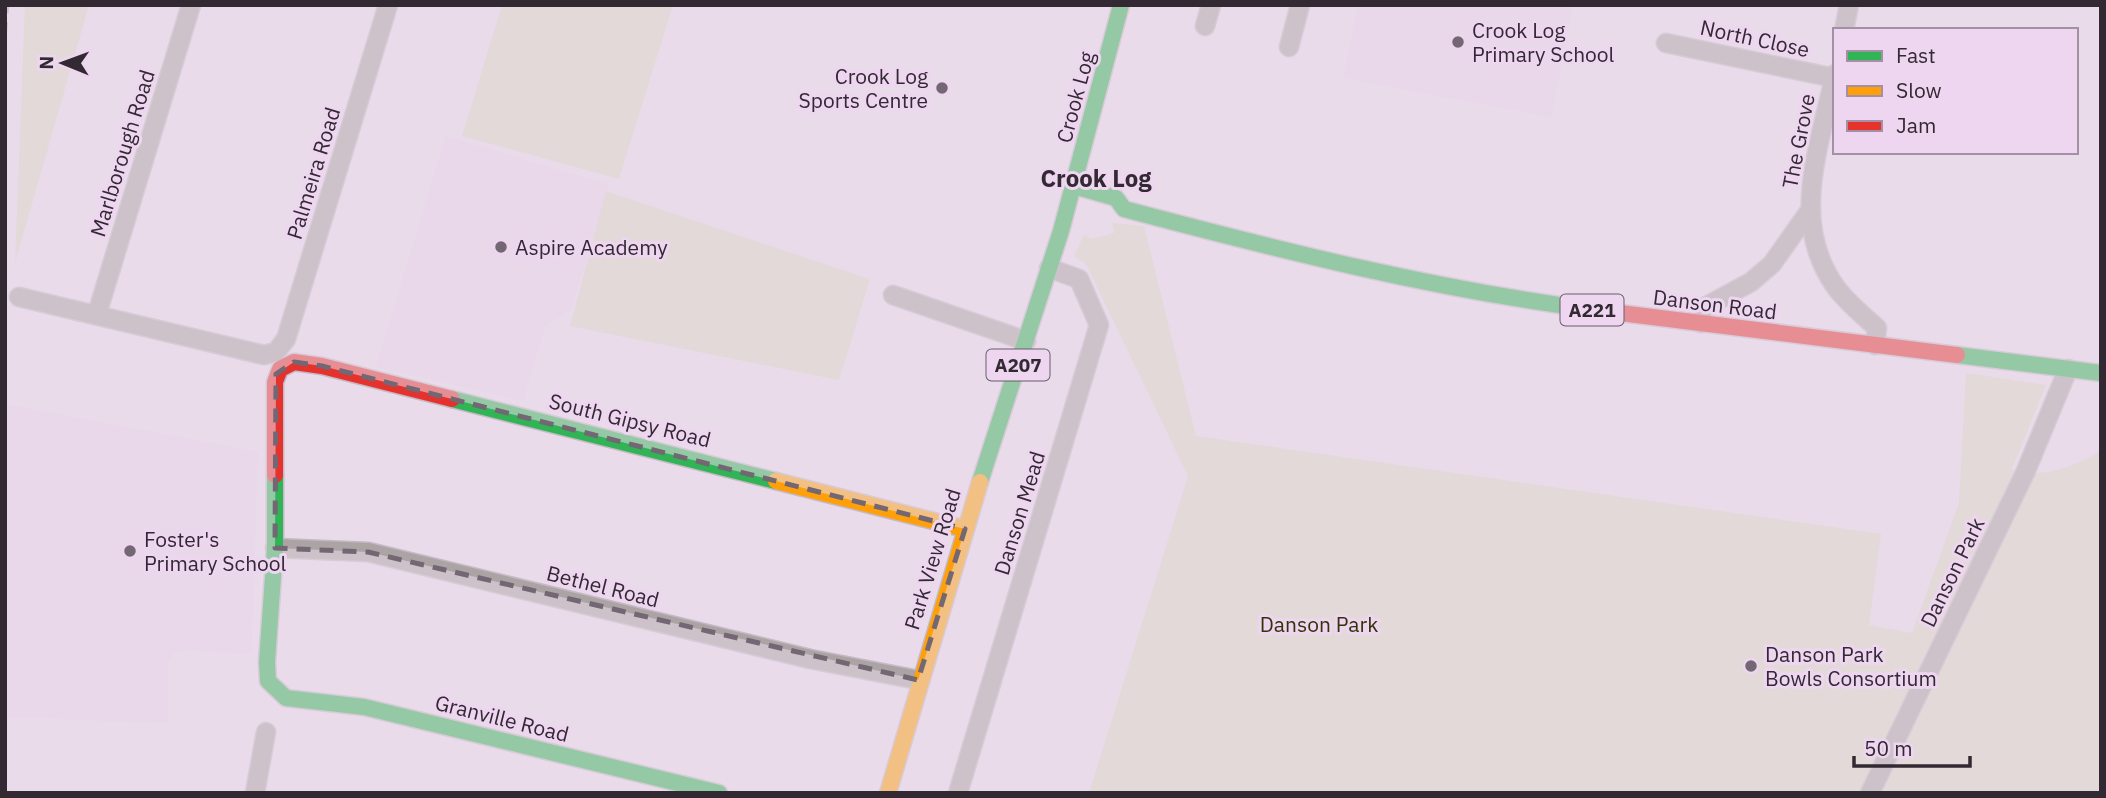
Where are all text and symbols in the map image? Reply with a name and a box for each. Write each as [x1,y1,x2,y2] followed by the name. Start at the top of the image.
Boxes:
[1698,13,1812,63] street label: North Close
[1472,16,1615,68] place label: Crook Log Primary School
[28,28,98,98] north arrow
[1833,28,2078,154] legend
[1450,34,1466,50] marker: Crook Log Primary School
[1896,41,1936,69] text: Fast
[1049,48,1101,146] street label: Crook Log
[34,56,58,70] text: N
[799,62,928,114] place label: Crook Log Sports Centre
[83,66,161,240] street label: Marlborough Road
[1896,76,1942,104] text: Slow
[934,80,950,96] marker: Crook Log Sports Centre
[1775,91,1821,191] street label: The Grove
[280,104,346,242] street label: Palmeira Road
[1896,111,1936,139] text: Jam
[1040,162,1152,194] district label: Crook Log
[515,233,668,261] place label: Aspire Academy
[493,239,509,255] marker: Aspire Academy
[1652,283,1778,325] street label: Danson Road
[1560,294,1624,326] road number: A221
[986,350,1050,380] road number: A207
[546,386,714,454] street label: South Gipsy Road
[987,448,1051,578] street label: Danson Mead
[897,485,967,633] street label: Park View Road
[1913,513,1991,631] street label: Danson Park
[144,525,287,577] place label: Foster's Primary School
[122,543,138,559] marker: Foster's Primary School
[544,559,662,613] street label: Bethel Road
[1260,610,1378,638] park label: Danson Park
[1765,640,1937,692] place label: Danson Park Bowls Consortium
[1743,658,1759,674] marker: Danson Park Bowls Consortium
[432,688,572,748] street label: Granville Road
[1854,724,1969,768] scale bar
[1864,734,1913,762] text: 50 m

